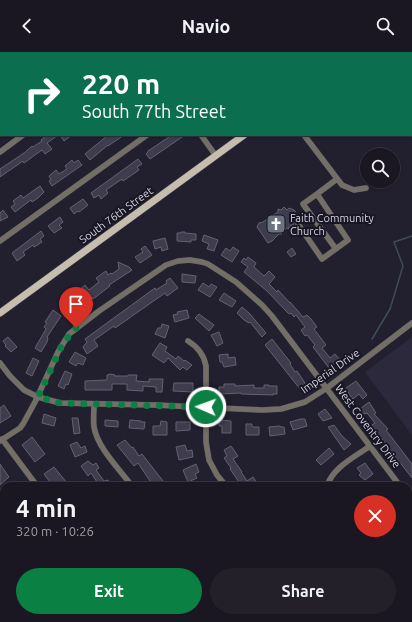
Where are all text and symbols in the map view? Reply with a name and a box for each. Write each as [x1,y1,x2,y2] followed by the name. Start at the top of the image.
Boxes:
[16,15,38,37] icon: back
[374,15,396,37] icon: search
[182,16,230,36] text: Navio
[16,68,68,120] icon: right
[82,68,160,99] text: 220 m
[82,101,226,121] text: South 77th Street
[360,148,400,188] map controls
[360,148,400,188] button: search
[77,184,156,246] street label: South 76th Street
[290,212,375,237] place label: Faith Community Church
[265,213,287,235] church icon: Faith Community Church
[59,287,93,328] pin
[65,293,87,315] icon: arrive
[298,346,362,396] street label: Imperial Drive
[333,382,403,470] street label: West Coventry Drive
[185,386,227,428] position arrow
[16,495,77,522] text: 4 min
[354,495,396,537] button: close
[16,524,94,538] text: 320 m · 10:26
[16,568,202,614] button: Exit
[210,568,396,614] button: Share

